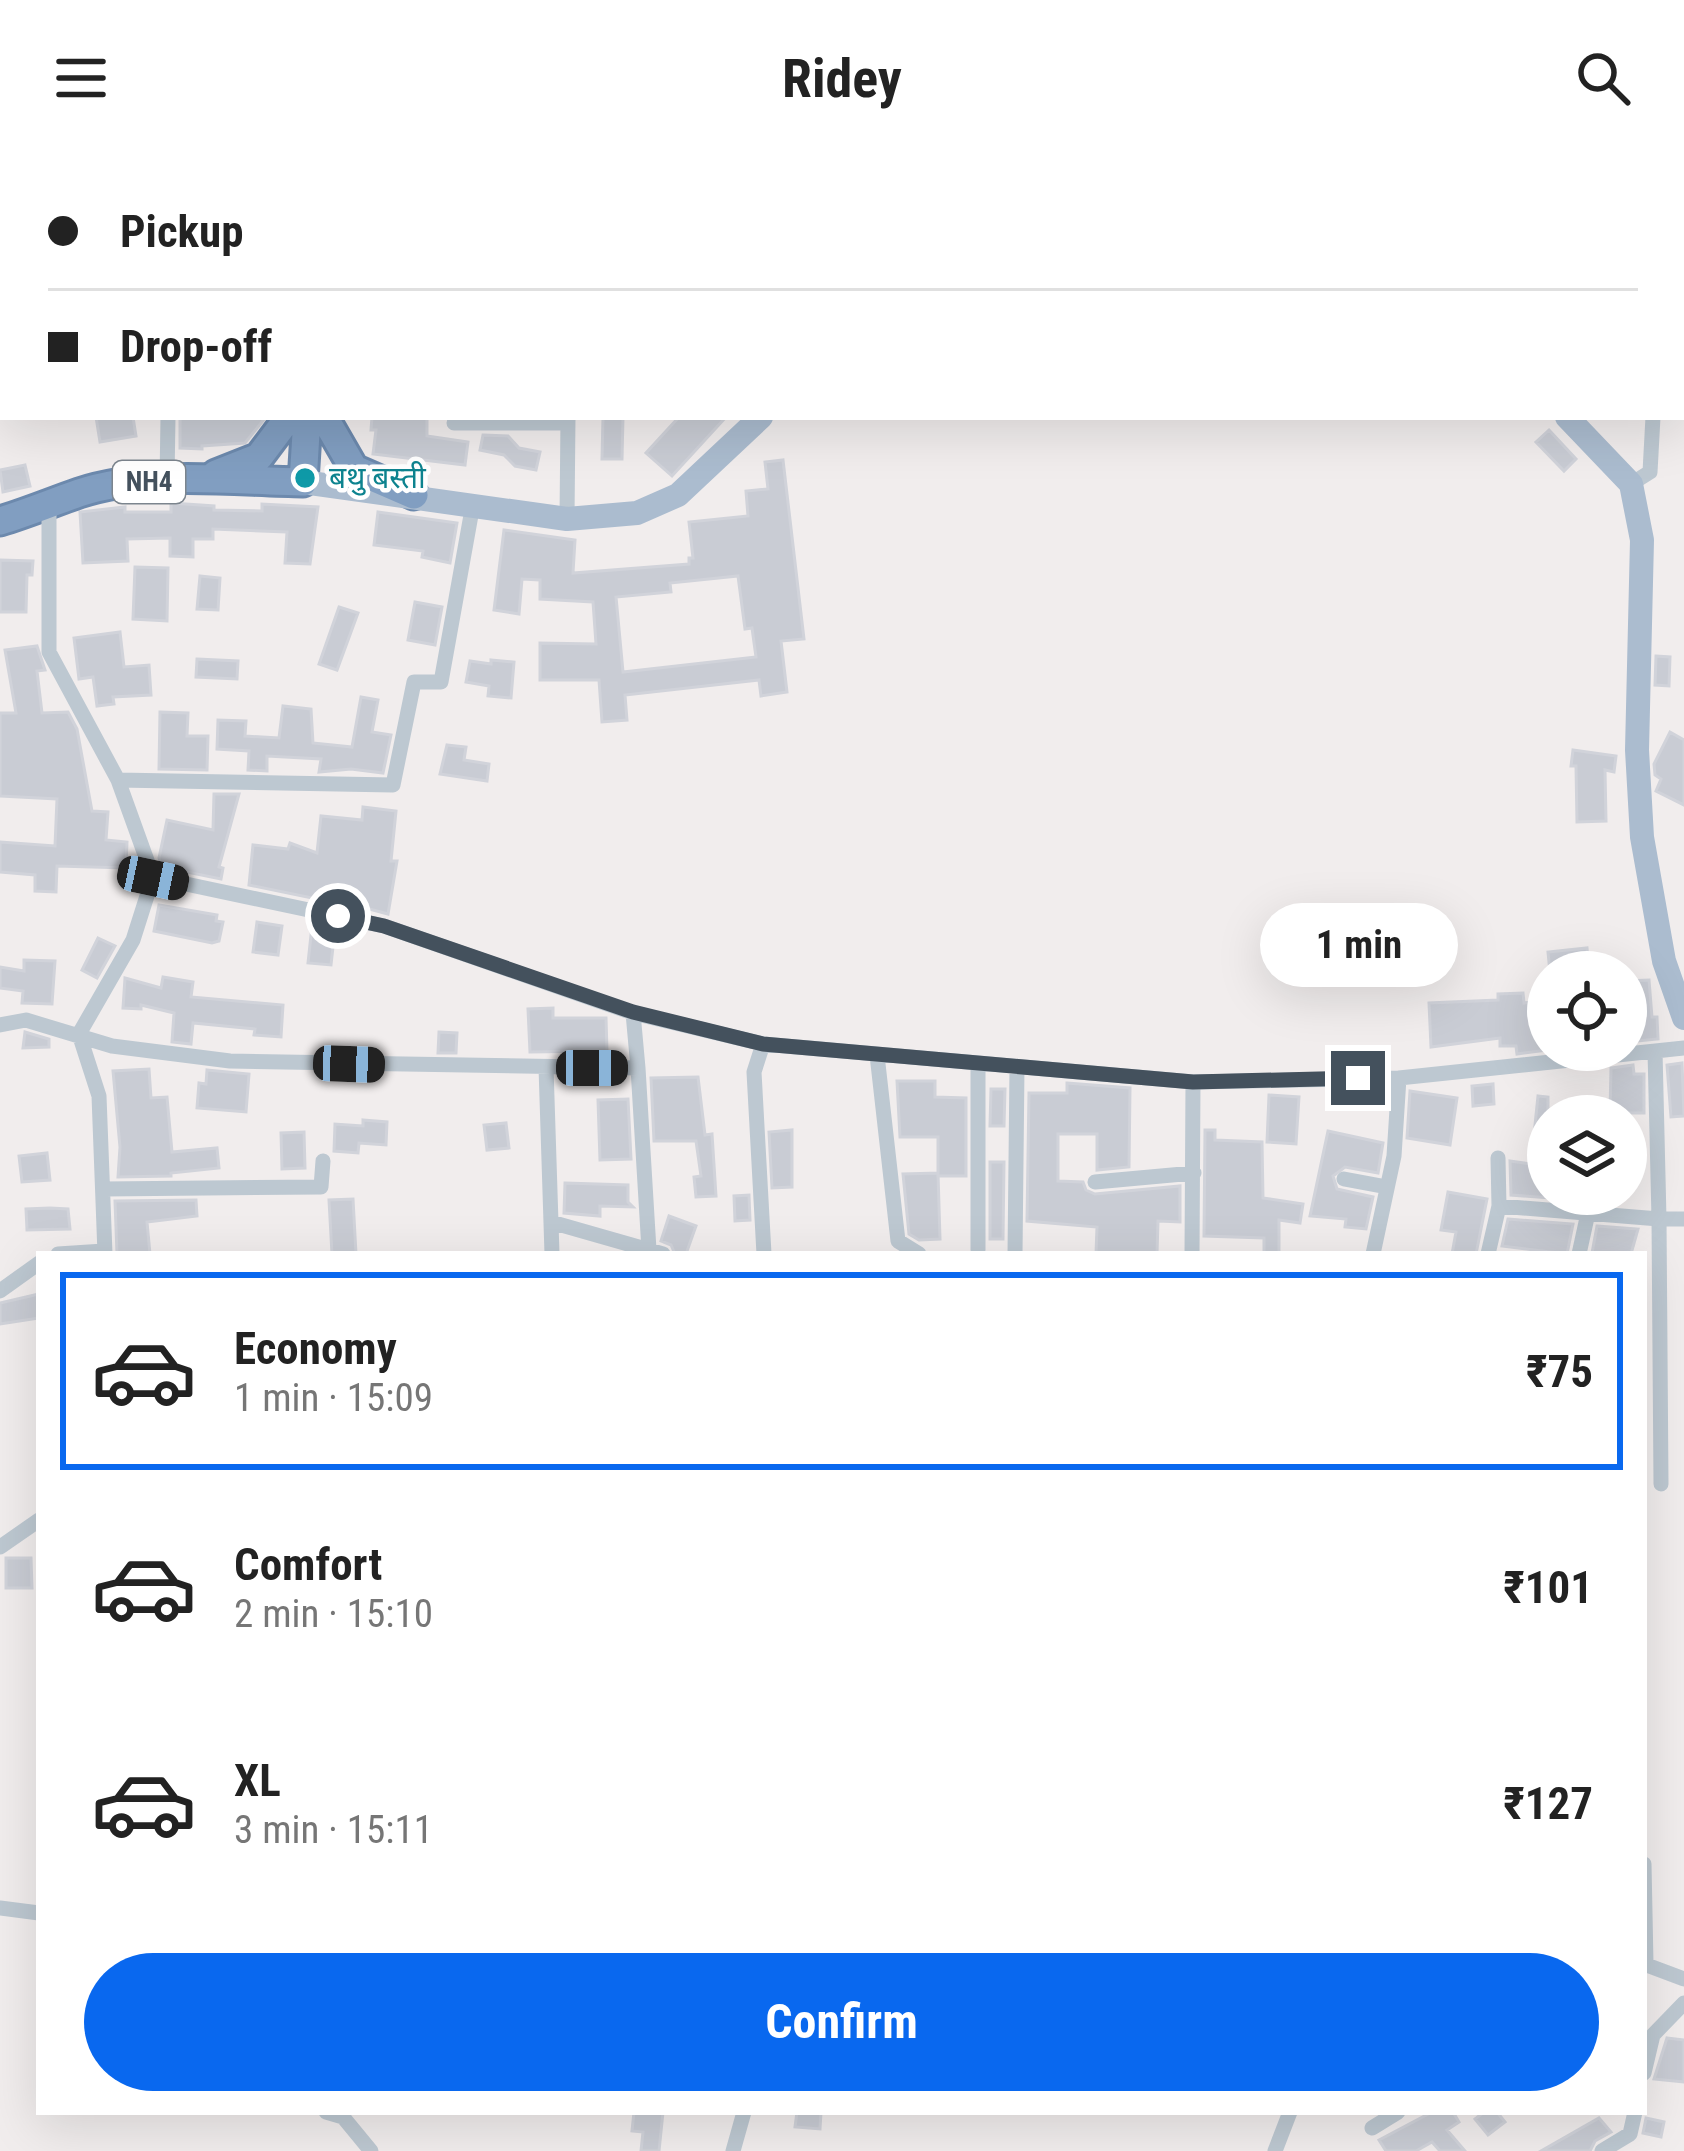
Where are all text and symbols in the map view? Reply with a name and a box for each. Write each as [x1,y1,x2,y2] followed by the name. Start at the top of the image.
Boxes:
[48,45,114,111] icon: menu
[1570,45,1636,111] icon: search
[782,47,902,110] text: Ridey
[120,205,244,258] text: Pickup
[120,320,272,373] text: Drop-off
[329,460,427,496] place label: बथु बस्ती
[113,461,185,503] road number: NH4
[292,465,318,491] marker: बथु बस्ती
[114,853,192,903] car
[311,889,365,943] route start
[1259,904,1457,988] callout: 1 min
[1316,922,1402,968] text: 1 min
[1527,951,1647,1215] map controls
[1527,951,1647,1071] button: locate
[312,1045,386,1083] car
[556,1050,628,1086] car
[1331,1051,1385,1105] route end
[1527,1095,1647,1215] button: layers
[90,1317,198,1425] icon: car
[234,1322,397,1375] text: Economy
[1526,1345,1593,1398] text: ₹75
[234,1375,433,1421] text: 1 min · 15:09
[90,1533,198,1641] icon: car
[234,1538,382,1591] text: Comfort
[1503,1561,1593,1614] text: ₹101
[234,1591,433,1637] text: 2 min · 15:10
[90,1749,198,1857] icon: car
[234,1754,281,1807] text: XL
[1503,1777,1593,1830] text: ₹127
[234,1807,433,1853] text: 3 min · 15:11
[84,1953,1599,2091] button: Confirm

